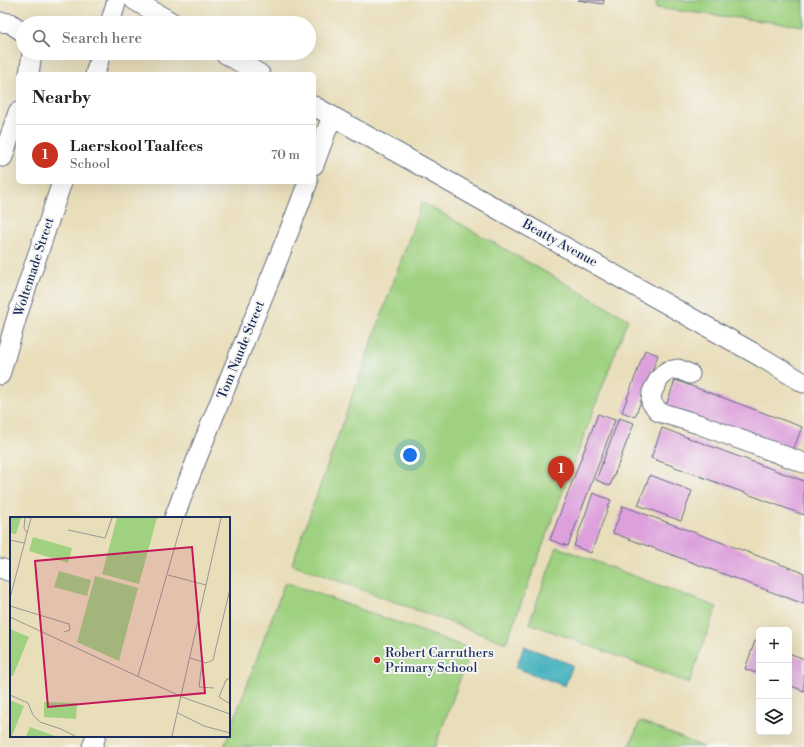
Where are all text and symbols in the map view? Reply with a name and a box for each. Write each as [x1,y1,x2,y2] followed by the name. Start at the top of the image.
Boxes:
[16,16,316,60] search box
[30,27,52,49] icon: search
[62,29,142,48] text: Search here
[32,87,91,109] text: Nearby
[70,137,203,156] text: Laerskool Taalfees
[42,147,48,163] text: 1
[271,147,300,163] text: 70 m
[70,156,110,172] text: School
[10,215,58,319] street label: Woltemade Street
[519,215,601,270] street label: Beatty Avenue
[214,298,268,402] street label: Tom Naude Street
[400,445,420,465] your location
[548,456,574,489] pin: 1
[10,517,230,737] inset map
[756,627,792,735] map controls
[756,627,792,663] button: +
[385,645,494,676] place label: Robert Carruthers Primary School
[372,655,382,665] marker: Robert Carruthers Primary School
[756,663,792,699] button: −
[756,699,792,735] button: layers

